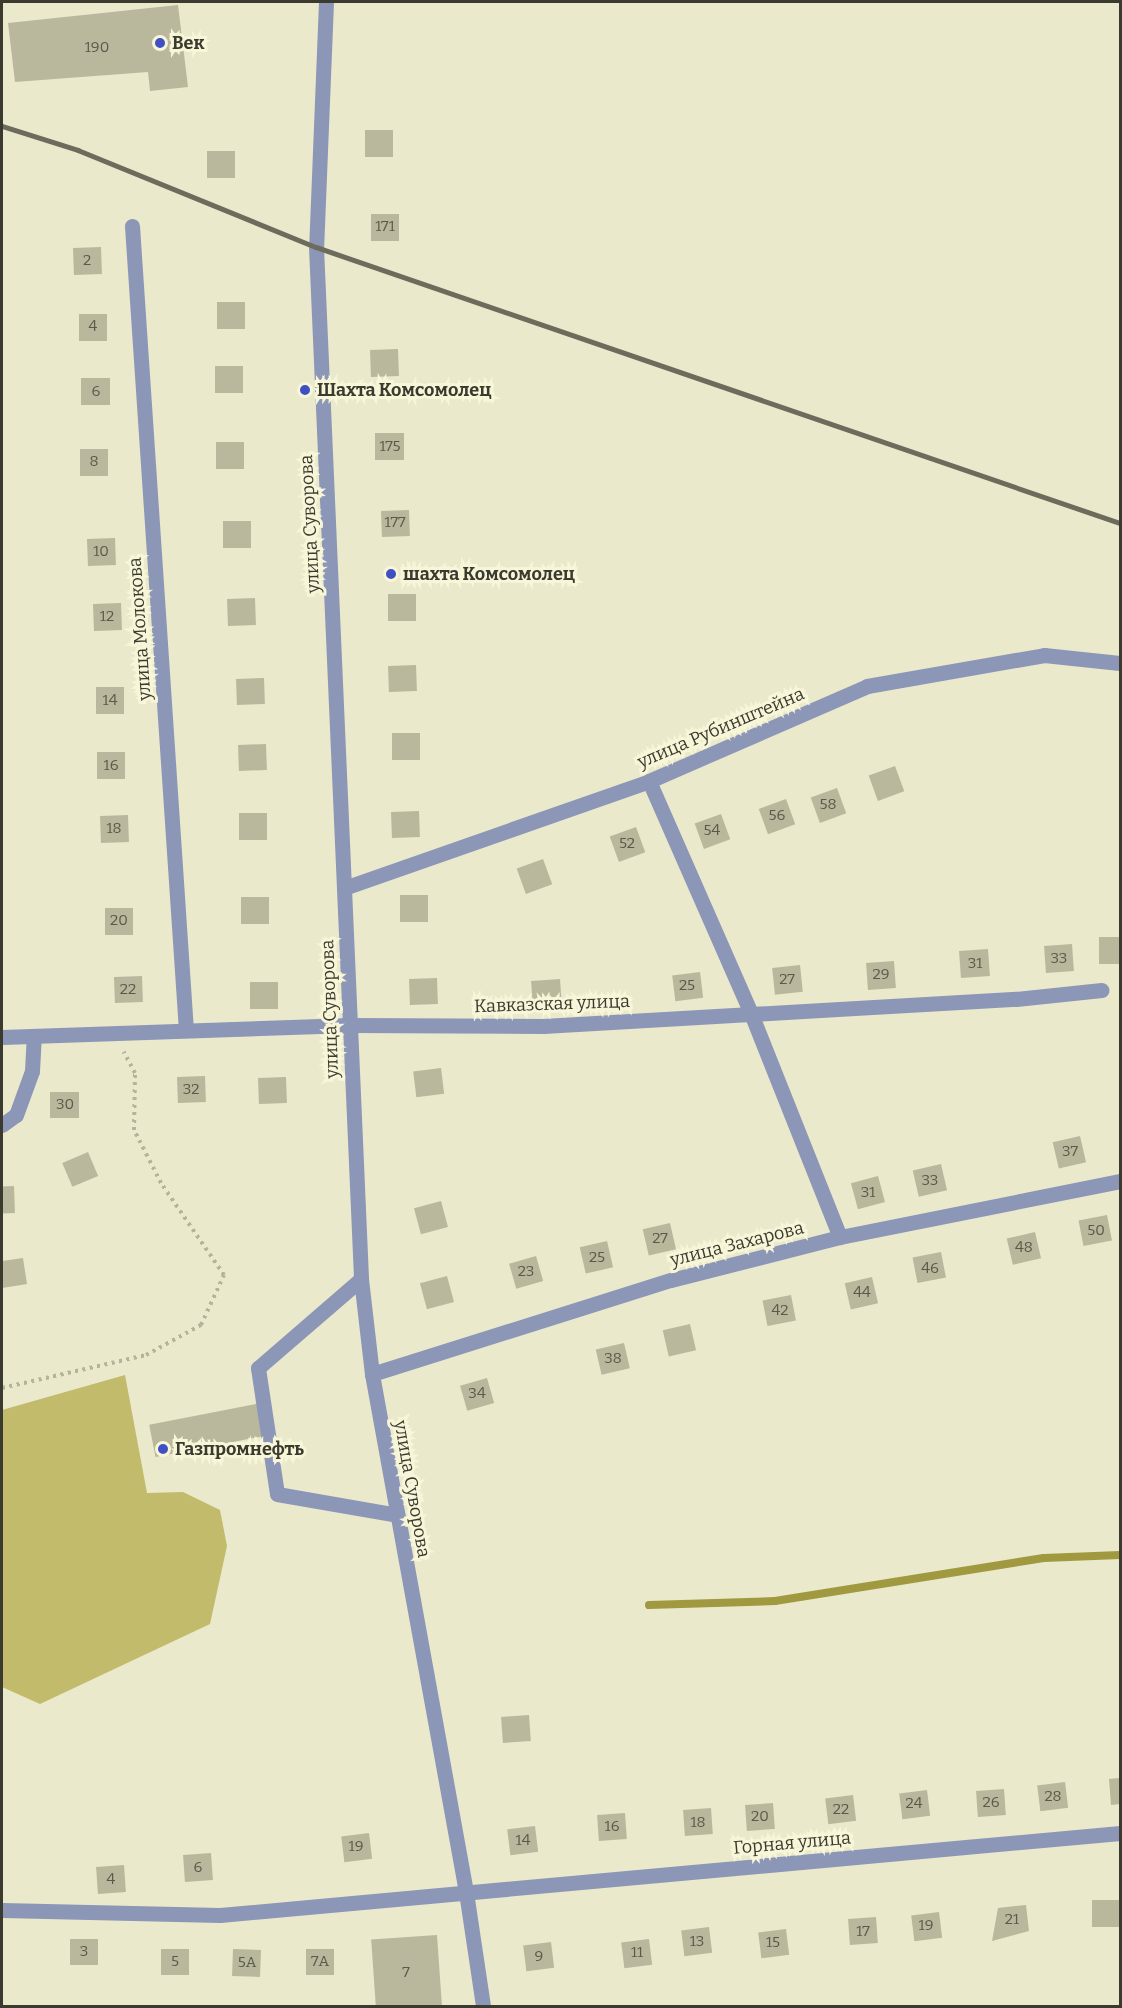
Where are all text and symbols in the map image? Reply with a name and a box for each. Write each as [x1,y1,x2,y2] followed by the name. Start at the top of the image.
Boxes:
[172,32,204,54] place label: Век
[153,36,167,50] marker: Век
[85,39,109,57] house number: 190
[375,218,395,236] house number: 171
[83,252,91,270] house number: 2
[89,318,97,336] house number: 4
[317,379,491,401] place label: Шахта Комсомолец
[92,383,100,401] house number: 6
[298,383,312,397] marker: Шахта Комсомолец
[379,438,401,456] house number: 175
[89,453,99,471] house number: 8
[296,454,324,594] street label: улица Суворова
[384,514,406,532] house number: 177
[93,543,109,561] house number: 10
[124,556,156,702] street label: улица Молокова
[403,563,575,585] place label: шахта Комсомолец
[384,567,398,581] marker: шахта Комсомолец
[100,608,114,626] house number: 12
[634,683,808,773] street label: улица Рубинштейна
[103,692,117,710] house number: 14
[104,757,118,775] house number: 16
[819,796,837,814] house number: 58
[769,807,785,825] house number: 56
[106,820,122,838] house number: 18
[704,822,720,840] house number: 54
[619,835,635,853] house number: 52
[110,912,128,930] house number: 20
[317,939,343,1079] street label: улица Суворова
[1051,950,1067,968] house number: 33
[968,955,982,973] house number: 31
[873,966,889,984] house number: 29
[779,971,795,989] house number: 27
[679,977,695,995] house number: 25
[120,981,136,999] house number: 22
[474,990,630,1018] street label: Кавказская улица
[183,1081,199,1099] house number: 32
[56,1096,74,1114] house number: 30
[1062,1143,1078,1161] house number: 37
[922,1172,938,1190] house number: 33
[861,1184,875,1202] house number: 31
[668,1217,806,1271] street label: улица Захарова
[1087,1222,1105,1240] house number: 50
[652,1230,668,1248] house number: 27
[1015,1239,1033,1257] house number: 48
[589,1249,605,1267] house number: 25
[921,1260,939,1278] house number: 46
[518,1263,534,1281] house number: 23
[853,1284,871,1302] house number: 44
[772,1302,788,1320] house number: 42
[604,1350,622,1368] house number: 38
[468,1385,486,1403] house number: 34
[389,1419,435,1559] street label: улица Суворова
[175,1438,304,1460] place label: Газпромнефть
[156,1442,170,1456] marker: Газпромнефть
[1044,1788,1062,1806] house number: 28
[983,1794,999,1812] house number: 26
[906,1795,922,1813] house number: 24
[833,1801,849,1819] house number: 22
[751,1808,769,1826] house number: 20
[690,1814,706,1832] house number: 18
[605,1818,619,1836] house number: 16
[732,1827,852,1859] street label: Горная улица
[516,1832,530,1850] house number: 14
[349,1838,363,1856] house number: 19
[194,1859,202,1877] house number: 6
[107,1871,115,1889] house number: 4
[1005,1911,1019,1929] house number: 21
[919,1917,933,1935] house number: 19
[856,1923,870,1941] house number: 17
[690,1933,704,1951] house number: 13
[766,1934,780,1952] house number: 15
[80,1943,88,1961] house number: 3
[631,1944,643,1962] house number: 11
[535,1948,543,1966] house number: 9
[171,1953,179,1971] house number: 5
[311,1953,329,1971] house number: 7А
[238,1954,256,1972] house number: 5А
[402,1964,410,1982] house number: 7

